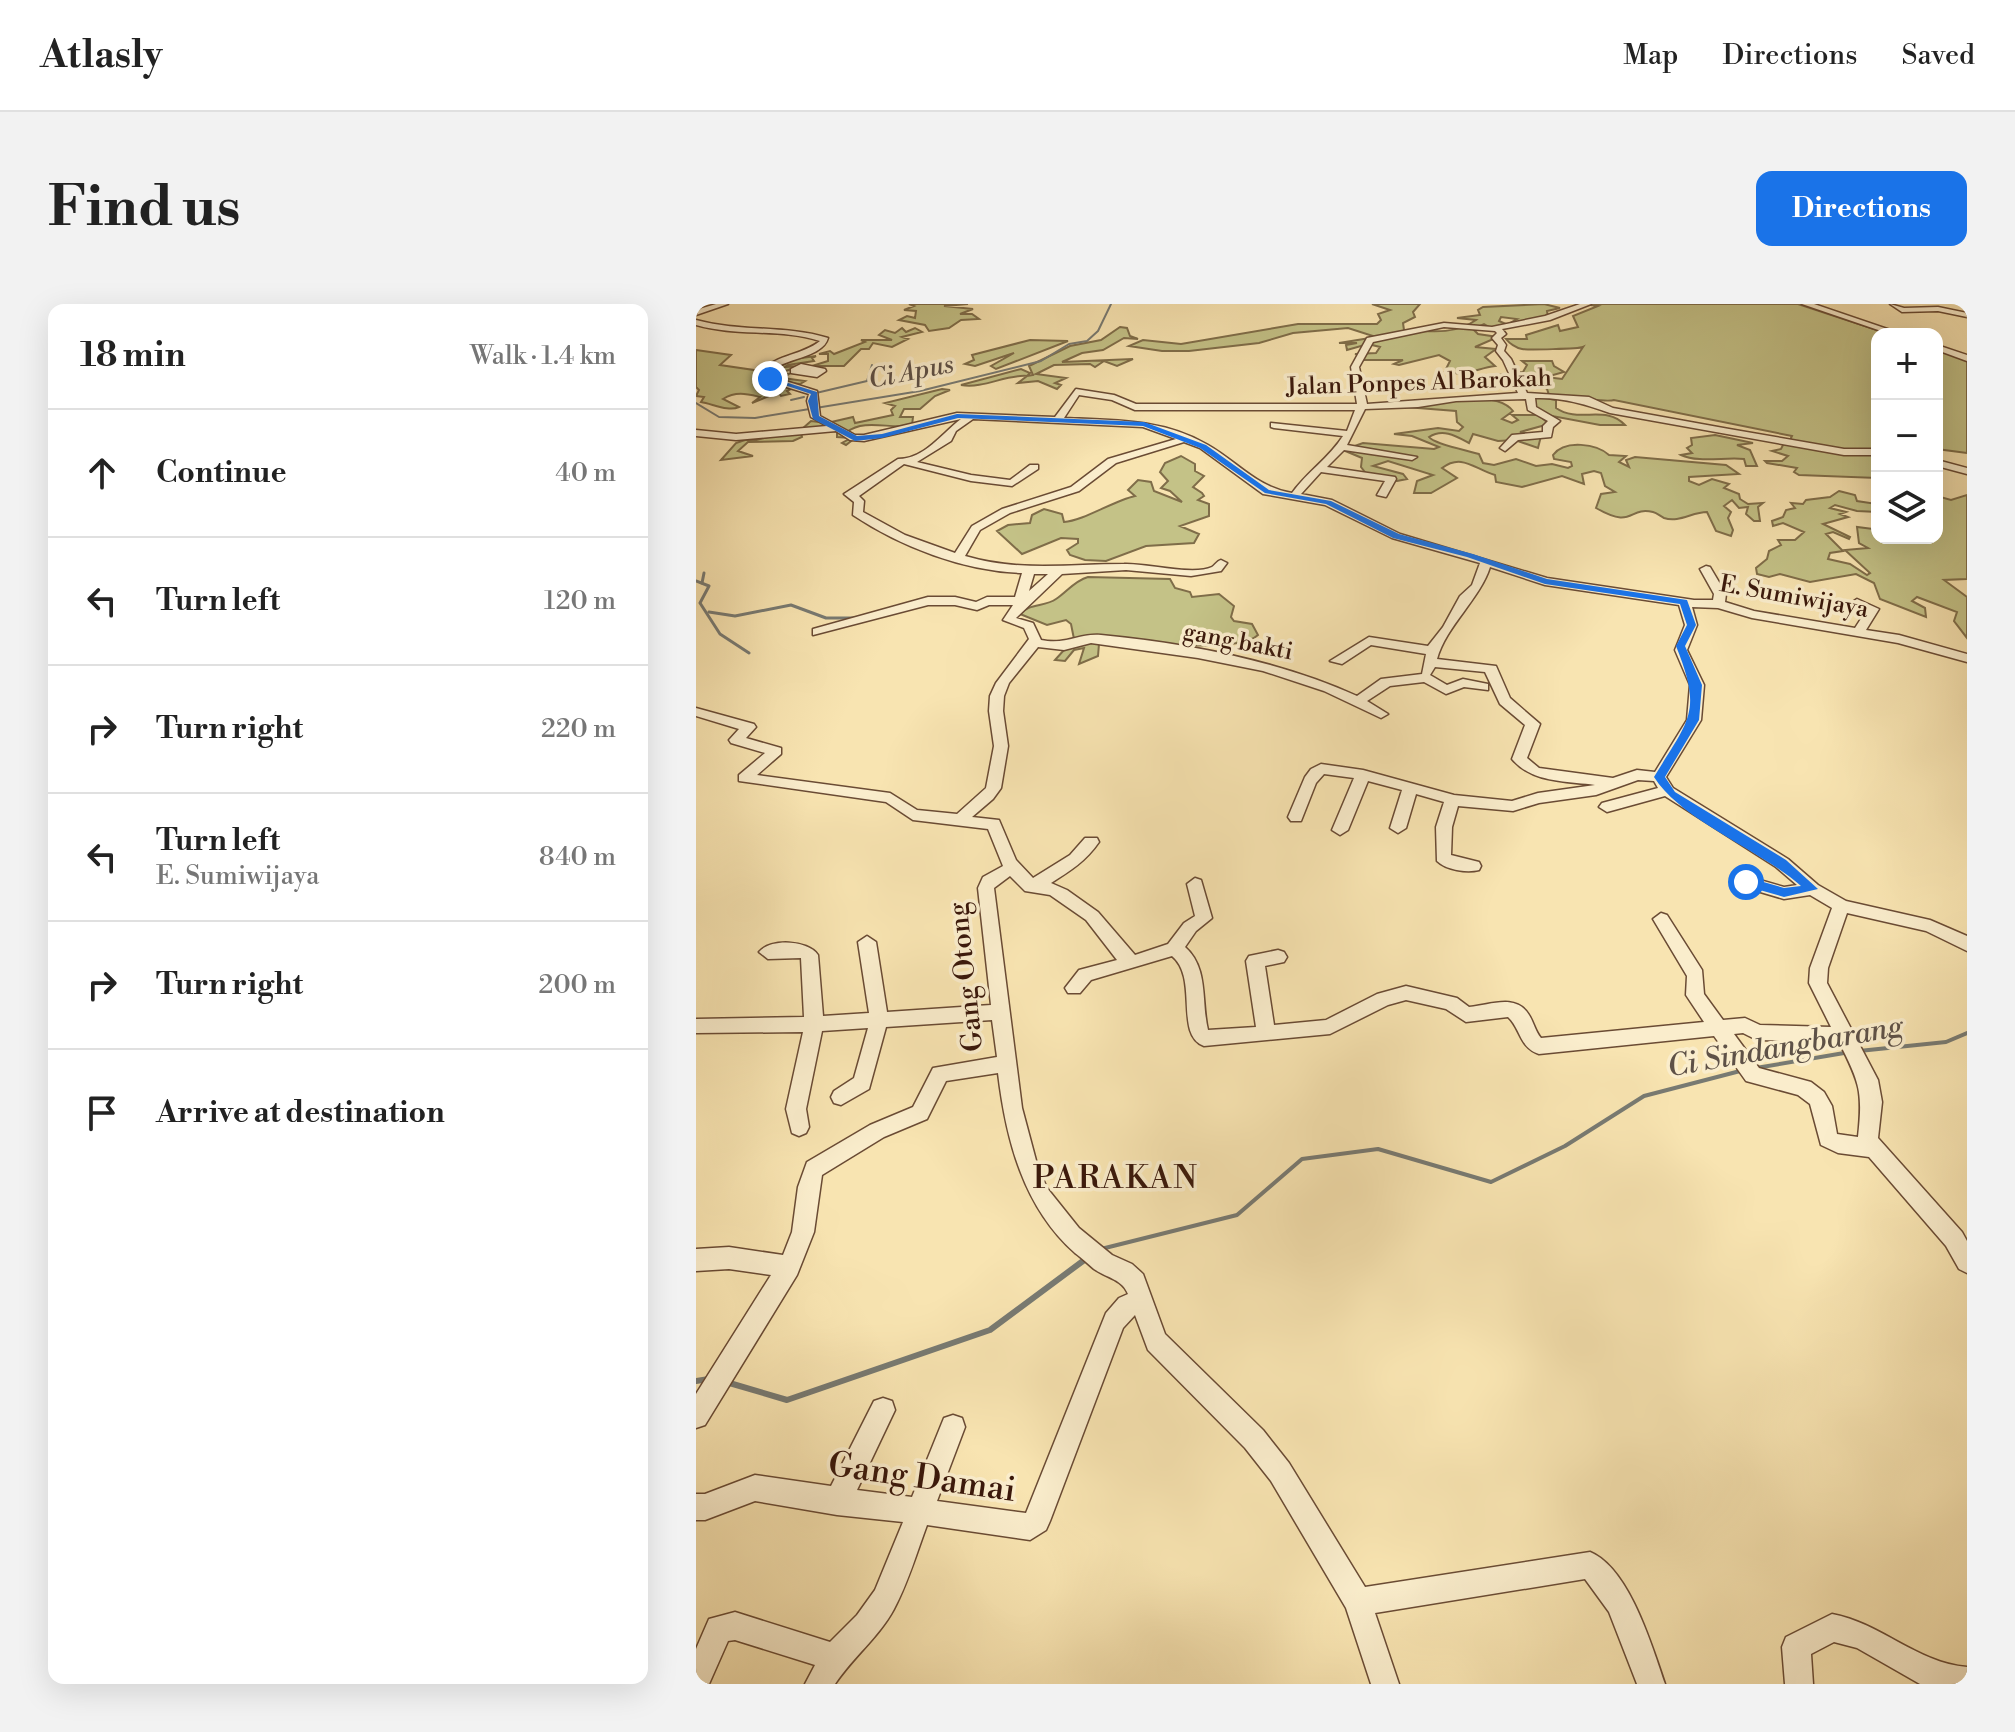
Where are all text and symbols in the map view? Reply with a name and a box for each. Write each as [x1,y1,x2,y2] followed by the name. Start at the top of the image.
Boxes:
[40,32,163,79] text: Atlasly
[1623,38,1678,73] text: Map
[1722,38,1857,73] text: Directions
[1901,38,1975,73] text: Saved
[1756,171,1967,246] button: Directions
[48,173,241,243] text: Find us
[1871,328,1943,544] map controls
[1871,328,1943,400] button: +
[80,335,186,377] text: 18 min
[470,340,616,372] text: Walk · 1.4 km
[866,348,957,396] water label: Ci Apus
[752,361,788,397] route end
[1285,363,1552,403] street label: Jalan Ponpes Al Barokah
[1871,400,1943,472] button: −
[80,451,124,495] icon: ahead
[156,454,287,492] text: Continue
[555,457,616,489] text: 40 m
[1871,472,1943,544] button: layers
[1717,569,1872,625] street label: E. Sumiwijaya
[80,579,124,623] icon: left
[156,582,280,620] text: Turn left
[544,585,616,617] text: 120 m
[1181,617,1295,667] street label: gang bakti
[80,707,124,751] icon: right
[156,710,303,748] text: Turn right
[541,713,616,745] text: 220 m
[156,822,280,860] text: Turn left
[80,835,124,879] icon: left
[539,841,616,873] text: 840 m
[156,860,319,892] text: E. Sumiwijaya
[1728,864,1764,900] route start
[941,900,991,1054] street label: Gang Otong
[80,963,124,1007] icon: right
[156,966,303,1004] text: Turn right
[539,969,616,1001] text: 200 m
[1664,1007,1907,1086] water label: Ci Sindangbarang
[80,1091,124,1135] icon: arrive
[156,1094,445,1132] text: Arrive at destination
[1033,1158,1199,1198] district label: PARAKAN
[826,1444,1018,1512] street label: Gang Damai

